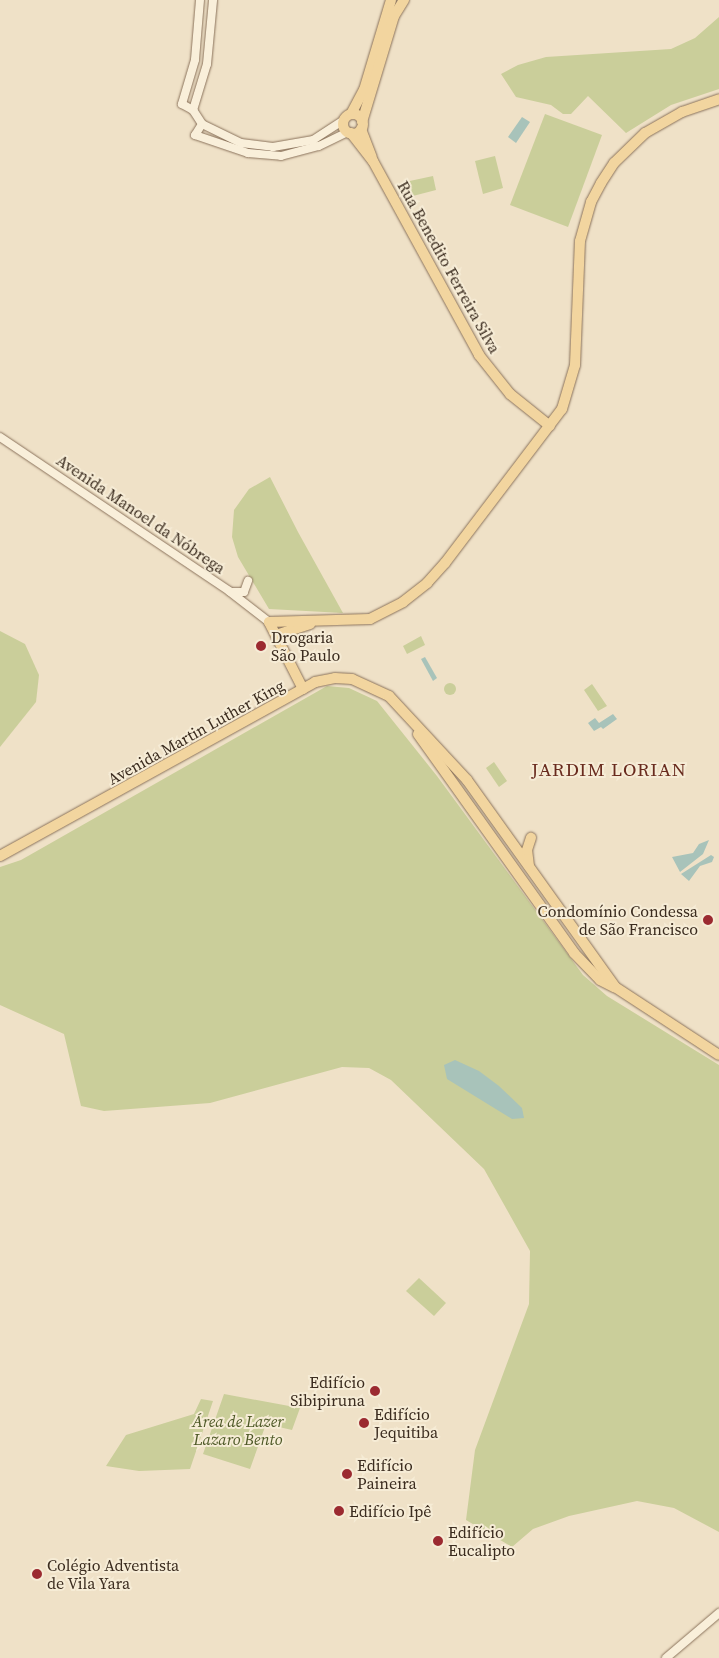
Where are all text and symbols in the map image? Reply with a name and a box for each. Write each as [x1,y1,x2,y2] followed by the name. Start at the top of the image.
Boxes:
[394,177,504,357] street label: Rua Benedito Ferreira Silva
[53,450,229,578] street label: Avenida Manoel da Nóbrega
[271,627,340,665] place label: Drogaria São Paulo
[255,640,267,652] marker: Drogaria São Paulo
[104,675,288,789] street label: Avenida Martin Luther King
[530,759,688,781] district label: JARDIM LORIAN
[538,901,698,939] place label: Condomínio Condessa de São Francisco
[702,914,714,926] marker: Condomínio Condessa de São Francisco
[290,1372,365,1410] place label: Edifício Sibipiruna
[369,1385,381,1397] marker: Edifício Sibipiruna
[374,1404,438,1442] place label: Edifício Jequitiba
[192,1411,284,1449] park label: Área de Lazer Lazaro Bento
[358,1417,370,1429] marker: Edifício Jequitiba
[357,1455,417,1493] place label: Edifício Paineira
[341,1468,353,1480] marker: Edifício Paineira
[349,1501,431,1521] place label: Edifício Ipê
[333,1505,345,1517] marker: Edifício Ipê
[448,1522,515,1560] place label: Edifício Eucalipto
[432,1535,444,1547] marker: Edifício Eucalipto
[47,1555,179,1593] place label: Colégio Adventista de Vila Yara
[31,1568,43,1580] marker: Colégio Adventista de Vila Yara

